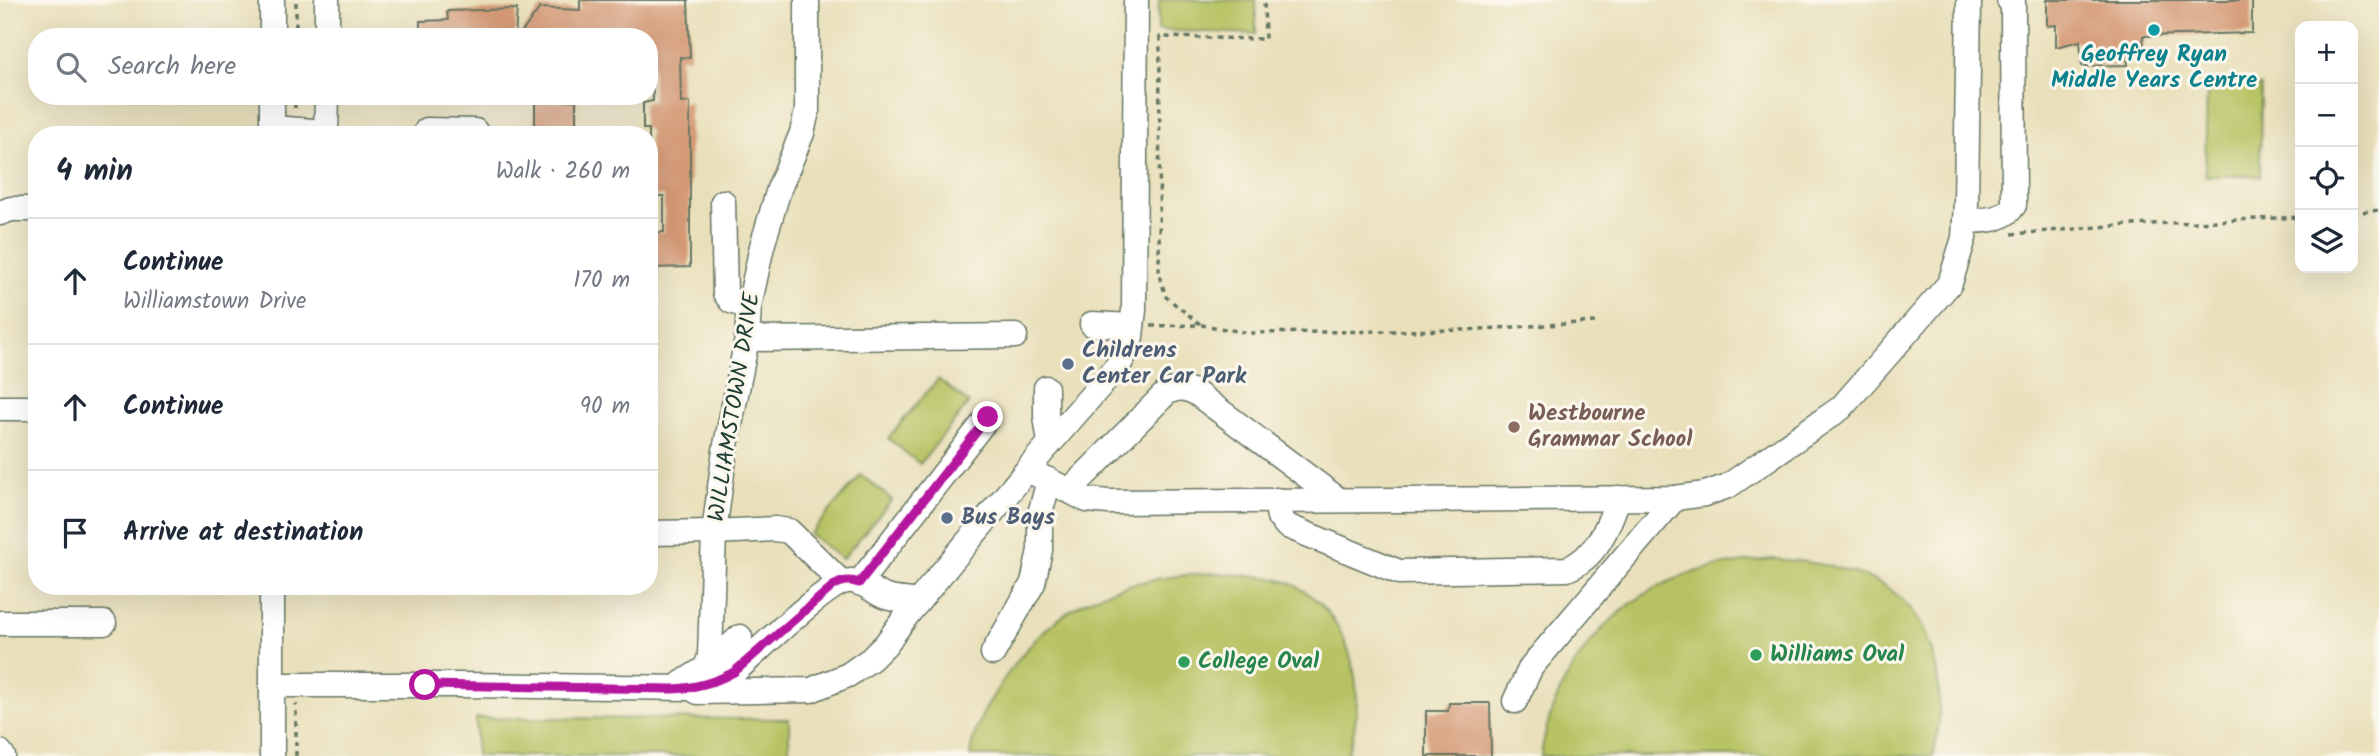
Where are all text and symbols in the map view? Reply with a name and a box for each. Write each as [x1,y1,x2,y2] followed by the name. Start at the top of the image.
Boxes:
[2295,21,2358,273] map controls
[2295,21,2358,84] button: +
[2146,22,2162,38] marker: Geoffrey Ryan Middle Years Centre
[28,28,658,105] search box
[2051,37,2257,99] place label: Geoffrey Ryan Middle Years Centre
[108,46,236,88] text: Search here
[52,48,90,86] icon: search
[2295,84,2358,147] button: −
[2295,147,2358,210] button: locate
[56,148,133,196] text: 4 min
[496,154,630,190] text: Walk · 260 m
[2295,210,2358,273] button: layers
[123,242,224,284] text: Continue
[56,262,94,300] icon: ahead
[573,263,630,299] text: 170 m
[123,284,306,320] text: Williamstown Drive
[699,289,771,524] street label: WILLIAMSTOWN DRIVE
[1082,333,1247,395] place label: Childrens Center Car Park
[1060,356,1076,372] marker: Childrens Center Car Park
[123,386,224,428] text: Continue
[56,388,94,426] icon: ahead
[580,389,630,425] text: 90 m
[1528,396,1693,458] place label: Westbourne Grammar School
[972,401,1003,432] route end
[1506,419,1522,435] marker: Westbourne Grammar School
[961,500,1055,536] place label: Bus Bays
[939,510,955,526] marker: Bus Bays
[123,512,363,554] text: Arrive at destination
[56,514,94,552] icon: arrive
[1770,637,1905,673] place label: Williams Oval
[1198,644,1320,680] place label: College Oval
[1748,647,1764,663] marker: Williams Oval
[1176,654,1192,670] marker: College Oval
[409,669,440,700] route start

